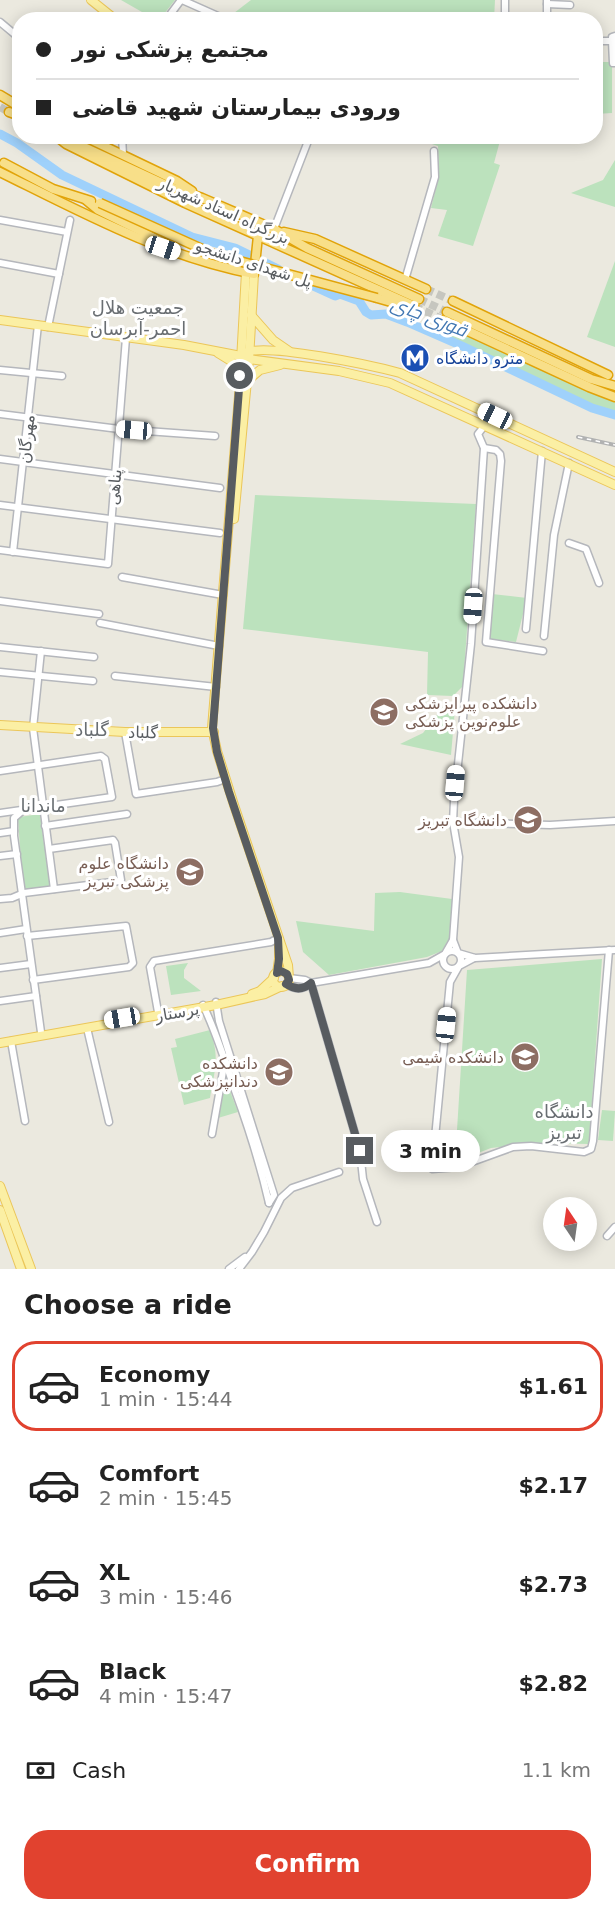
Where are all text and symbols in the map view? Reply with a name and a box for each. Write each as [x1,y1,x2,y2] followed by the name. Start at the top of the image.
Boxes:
[72,37,269,62] text: مجتمع پزشکی نور
[72,95,401,120] text: ورودی بیمارستان شهید قاضی
[154,173,292,249] street label: بزرگراه استاد شهریار
[143,234,183,262] car
[192,235,315,292] street label: پل شهدای دانشجو
[388,293,471,343] water label: قوری چای
[90,297,186,340] district label: جمعیت هلال احمر-آبرسان
[399,342,431,374] metro station icon: مترو دانشگاه
[436,349,523,369] place label: مترو دانشگاه
[226,362,253,389] route start
[475,400,515,432] car
[14,414,40,465] street label: مهرگان
[115,419,153,441] car
[103,468,127,506] street label: پناهی
[463,587,483,625] car
[405,694,537,732] place label: دانشکده پیراپزشکی علوم‌نوین پزشکی
[368,696,400,728] school or university icon: دانشکده پیراپزشکی علوم‌نوین پزشکی
[75,719,109,740] district label: گلباد
[128,723,158,742] street label: گلباد
[444,764,466,802] car
[20,795,66,816] district label: ماندانا
[512,804,544,836] school or university icon: دانشگاه تبریز
[417,811,507,831] place label: دانشگاه تبریز
[79,854,169,892] place label: دانشگاه علوم پزشکی تبریز
[174,856,206,888] school or university icon: دانشگاه علوم پزشکی تبریز
[153,999,201,1027] street label: پرستار
[103,1006,141,1030] car
[435,1006,457,1044] car
[509,1041,541,1073] school or university icon: دانشکده شیمی
[402,1048,504,1067] place label: دانشکده شیمی
[180,1054,258,1092] place label: دانشکده دندانپزشکی
[263,1056,295,1088] school or university icon: دانشکده دندانپزشکی
[535,1101,593,1144] district label: دانشگاه تبریز
[381,1130,480,1172] callout: 3 min
[346,1137,373,1164] route end
[399,1139,462,1163] text: 3 min
[543,1197,597,1251] north arrow
[543,1197,597,1251] map controls
[24,1289,232,1320] text: Choose a ride
[27,1359,81,1413] icon: car
[99,1362,210,1387] text: Economy
[518,1374,588,1399] text: $1.61
[99,1387,233,1411] text: 1 min · 15:44
[27,1458,81,1512] icon: car
[99,1461,199,1486] text: Comfort
[518,1473,588,1498] text: $2.17
[99,1486,233,1510] text: 2 min · 15:45
[27,1557,81,1611] icon: car
[99,1560,130,1585] text: XL
[518,1572,588,1597] text: $2.73
[99,1585,233,1609] text: 3 min · 15:46
[27,1656,81,1710] icon: car
[99,1659,166,1684] text: Black
[518,1671,588,1696] text: $2.82
[99,1684,233,1708] text: 4 min · 15:47
[24,1754,57,1787] icon: cash
[72,1758,126,1783] text: Cash
[522,1758,591,1782] text: 1.1 km
[24,1830,591,1899] button: Confirm

